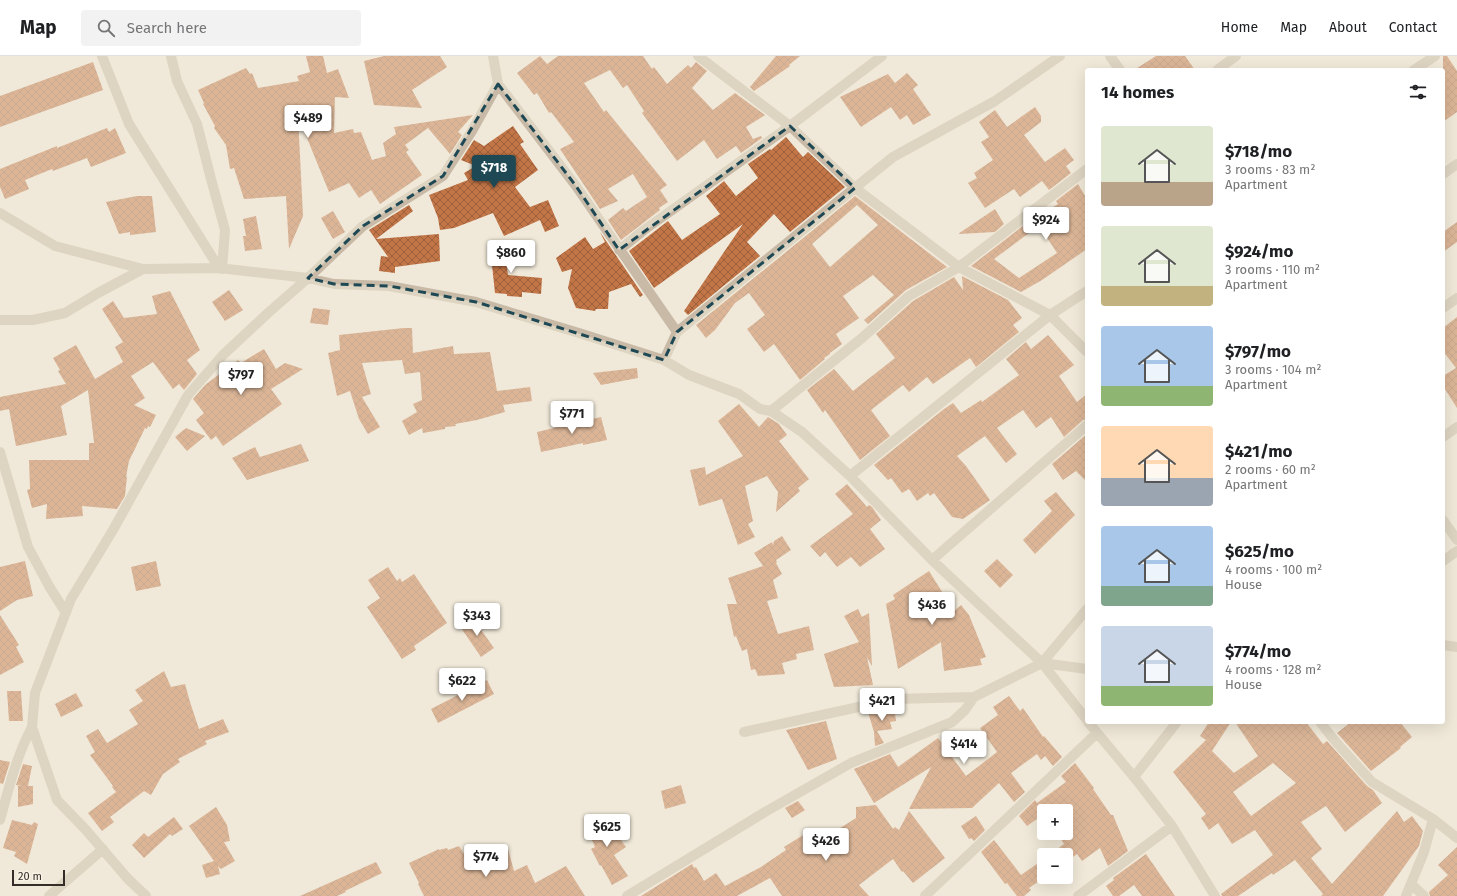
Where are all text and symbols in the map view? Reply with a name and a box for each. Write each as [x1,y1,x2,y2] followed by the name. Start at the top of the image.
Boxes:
[81,10,361,46] search box
[20,16,57,39] text: Map
[95,17,117,39] icon: search
[127,19,207,37] text: Search here
[1221,19,1258,36] text: Home
[1280,19,1307,36] text: Map
[1329,19,1367,36] text: About
[1389,19,1437,36] text: Contact
[1407,81,1429,103] icon: filters
[1101,82,1174,103] text: 14 homes
[284,105,332,139] pin: $489
[293,110,323,125] text: $489
[1225,141,1292,162] text: $718/mo
[1133,142,1181,190] icon: home
[470,155,518,189] pin: $718
[481,160,507,175] text: $718
[1225,162,1315,177] text: 3 rooms · 83 m²
[1225,177,1287,192] text: Apartment
[1022,207,1070,241] pin: $924
[1032,212,1060,227] text: $924
[487,240,535,274] pin: $860
[1225,241,1293,262] text: $924/mo
[1133,242,1181,290] icon: home
[496,245,526,260] text: $860
[1225,262,1320,277] text: 3 rooms · 110 m²
[1225,277,1287,292] text: Apartment
[1225,341,1291,362] text: $797/mo
[1133,342,1181,390] icon: home
[217,362,265,396] pin: $797
[1225,362,1322,377] text: 3 rooms · 104 m²
[228,367,254,382] text: $797
[1225,377,1287,392] text: Apartment
[548,401,596,435] pin: $771
[560,406,584,421] text: $771
[1225,441,1293,462] text: $421/mo
[1133,442,1181,490] icon: home
[1225,462,1316,477] text: 2 rooms · 60 m²
[1225,477,1287,492] text: Apartment
[1225,541,1294,562] text: $625/mo
[1133,542,1181,590] icon: home
[1225,562,1322,577] text: 4 rooms · 100 m²
[1225,577,1262,592] text: House
[908,592,956,626] pin: $436
[918,597,946,612] text: $436
[453,603,501,637] pin: $343
[463,608,491,623] text: $343
[1225,641,1291,662] text: $774/mo
[1133,642,1181,690] icon: home
[1225,662,1321,677] text: 4 rooms · 128 m²
[438,668,486,702] pin: $622
[448,673,476,688] text: $622
[1225,677,1262,692] text: House
[858,688,906,722] pin: $421
[869,693,895,708] text: $421
[940,731,988,765] pin: $414
[951,736,977,751] text: $414
[1037,804,1073,884] map controls
[1037,804,1073,840] button: +
[583,814,631,848] pin: $625
[593,819,621,834] text: $625
[802,828,850,862] pin: $426
[812,833,840,848] text: $426
[462,844,510,878] pin: $774
[1037,848,1073,884] button: −
[473,849,499,864] text: $774
[12,868,65,887] scale bar
[18,870,42,883] text: 20 m

